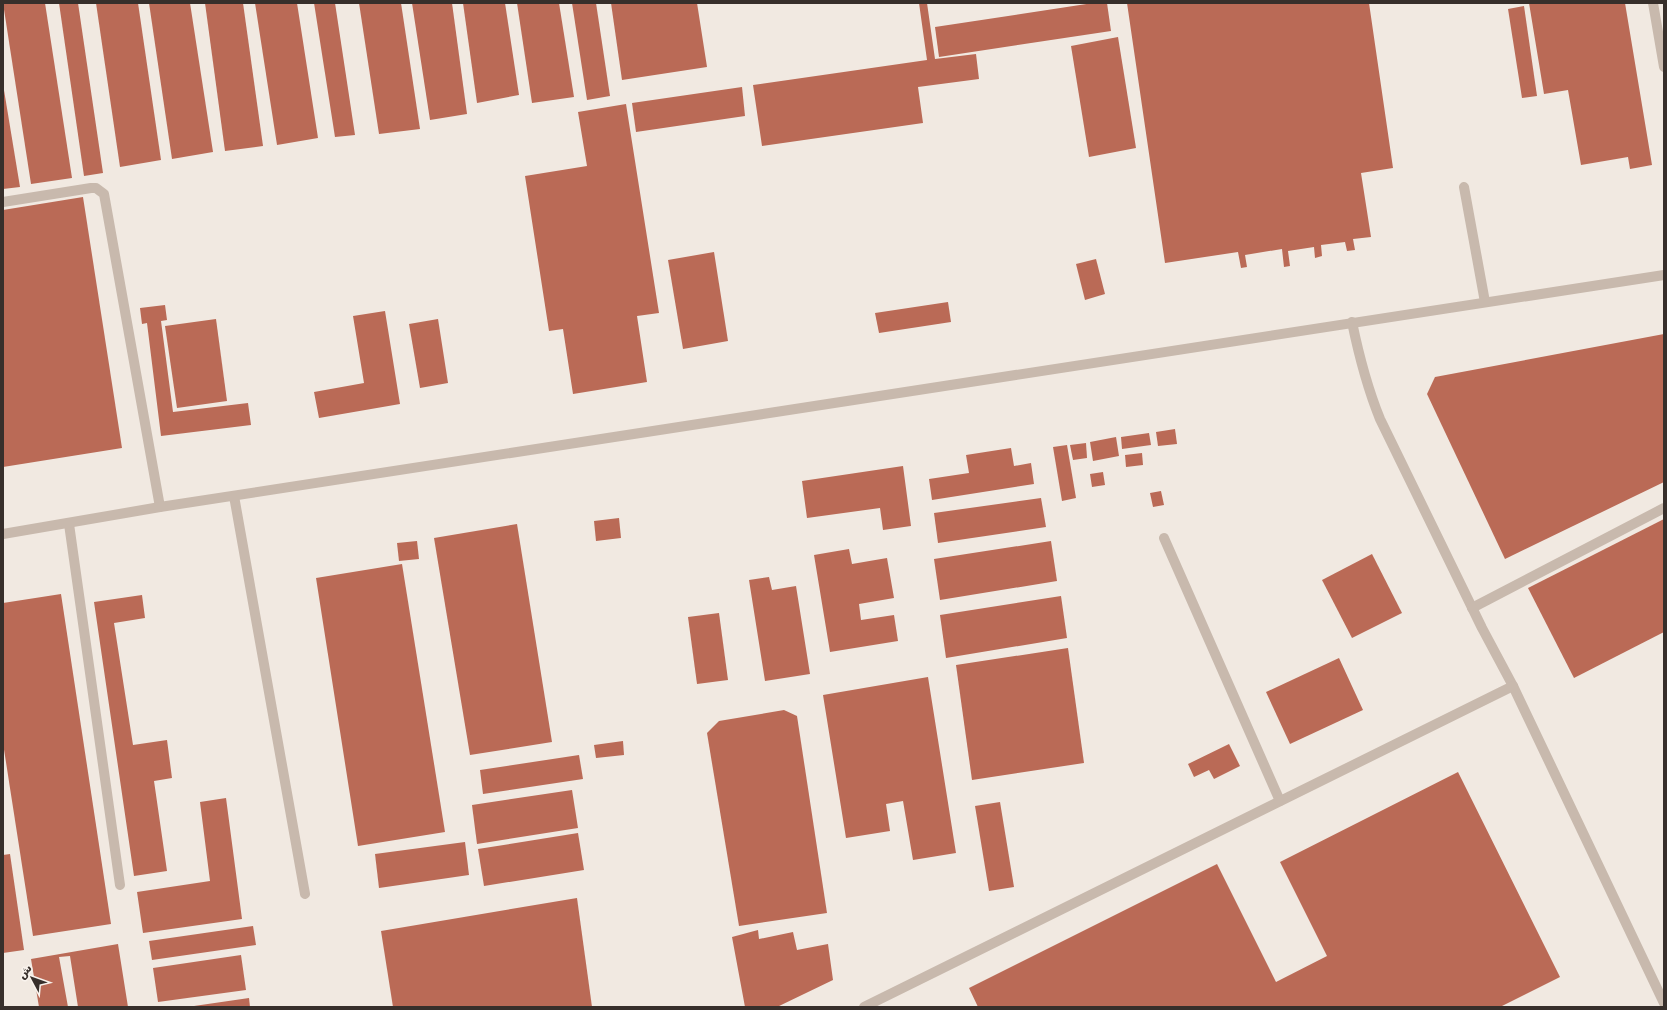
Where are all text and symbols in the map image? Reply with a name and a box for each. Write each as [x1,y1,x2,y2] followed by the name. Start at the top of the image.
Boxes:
[12,958,52,998] north arrow
[15,962,35,982] text: ش

